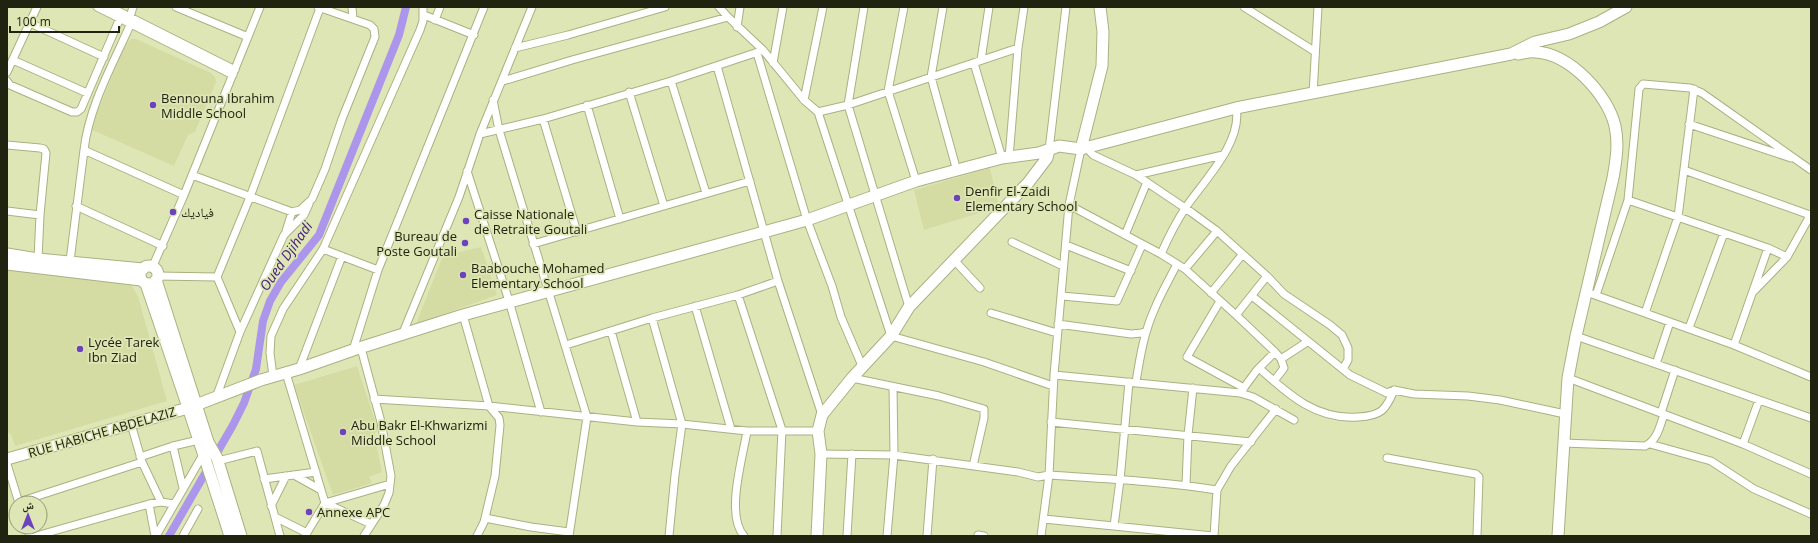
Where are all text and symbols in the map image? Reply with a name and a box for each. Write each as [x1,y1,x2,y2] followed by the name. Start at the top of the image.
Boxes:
[10,8,119,34] scale bar
[16,13,51,30] text: 100 m
[161,89,274,122] place label: Bennouna Ibrahim Middle School
[148,100,158,110] marker: Bennouna Ibrahim Middle School
[965,182,1077,215] place label: Denfir El-Zaidi Elementary School
[952,193,962,203] marker: Denfir El-Zaidi Elementary School
[181,203,214,221] place label: فياديك
[474,205,587,238] place label: Caisse Nationale de Retraite Goutali
[168,207,178,217] marker: فياديك
[461,216,471,226] marker: Caisse Nationale de Retraite Goutali
[255,217,317,294] water label: Oued Djihadi
[376,227,457,260] place label: Bureau de Poste Goutali
[460,238,470,248] marker: Bureau de Poste Goutali
[471,259,604,292] place label: Baabouche Mohamed Elementary School
[458,270,468,280] marker: Baabouche Mohamed Elementary School
[88,333,159,366] place label: Lycée Tarek Ibn Ziad
[75,344,85,354] marker: Lycée Tarek Ibn Ziad
[26,402,178,462] street label: RUE HABICHE ABDELAZIZ
[351,416,488,449] place label: Abu Bakr El-Khwarizmi Middle School
[338,427,348,437] marker: Abu Bakr El-Khwarizmi Middle School
[8,495,48,535] north arrow
[22,497,34,513] text: ش
[317,503,390,521] place label: Annexe APC
[304,507,314,517] marker: Annexe APC

